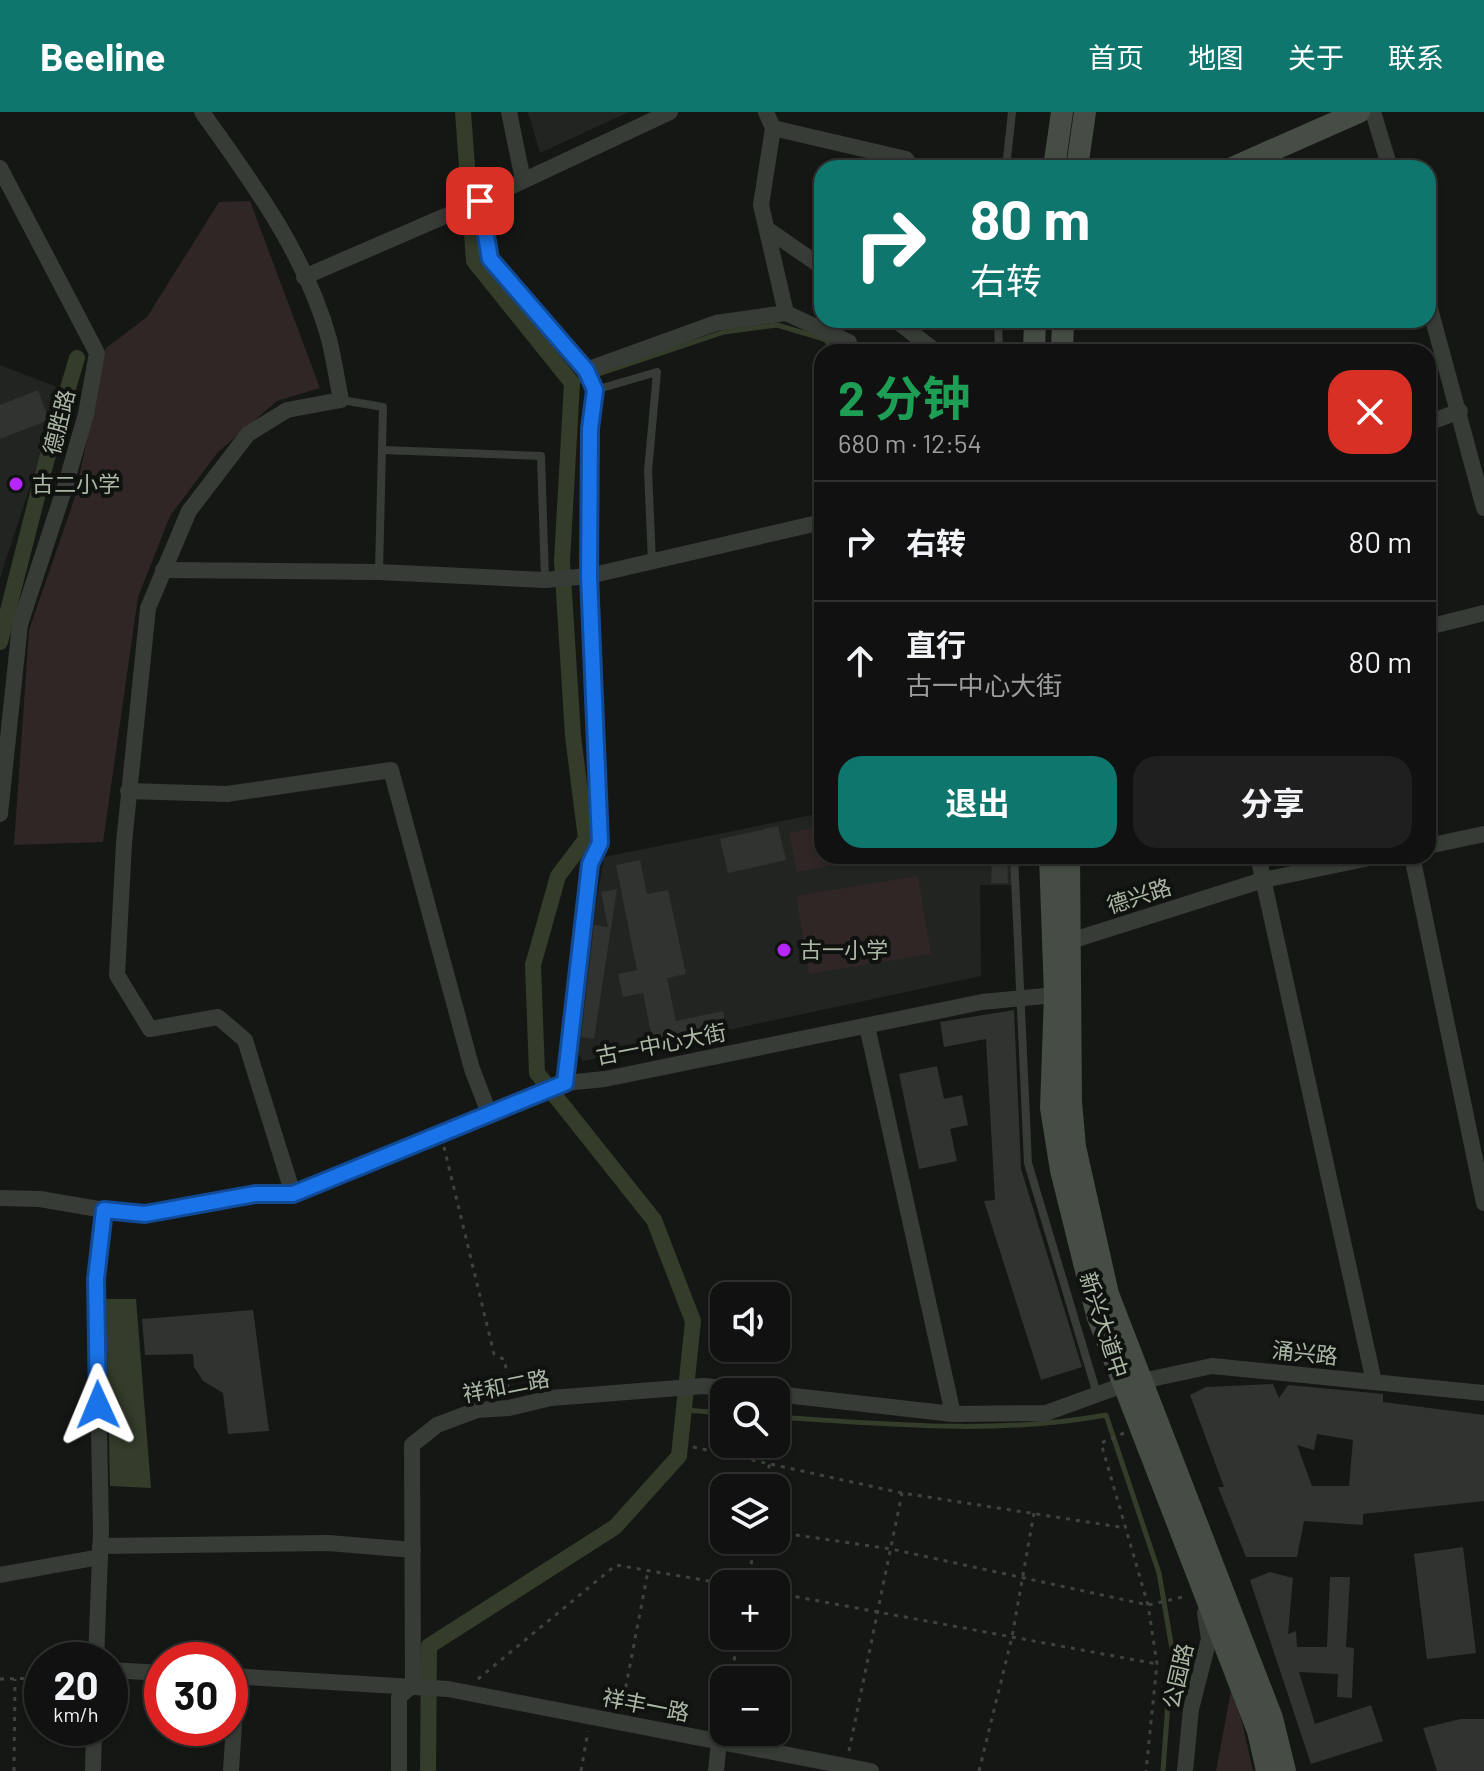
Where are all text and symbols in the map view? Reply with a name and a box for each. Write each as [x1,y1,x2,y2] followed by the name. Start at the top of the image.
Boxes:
[40,33,165,79] text: Beeline
[1088,40,1144,74] text: 首页
[1188,40,1244,74] text: 地图
[1288,40,1344,74] text: 关于
[1388,40,1444,74] text: 联系
[446,167,514,235] pin
[458,179,502,223] icon: arrive
[970,184,1090,251] text: 80 m
[838,192,942,296] icon: right
[970,258,1042,301] text: 右转
[838,368,970,426] text: 2 分钟
[1328,370,1412,454] button: close
[37,387,79,457] street label: 德胜路
[838,427,982,458] text: 680 m · 12:54
[32,470,120,496] place label: 古二小学
[7,475,25,493] marker: 古二小学
[838,519,882,563] icon: right
[1349,523,1412,559] text: 80 m
[906,524,966,560] text: 右转
[906,626,966,662] text: 直行
[838,639,882,683] icon: ahead
[1349,643,1412,679] text: 80 m
[906,669,1062,700] text: 古一中心大街
[838,756,1117,848] button: 退出
[1133,756,1412,848] button: 分享
[1103,872,1174,918] street label: 德兴路
[800,936,888,962] place label: 古一小学
[775,941,793,959] marker: 古一小学
[594,1018,728,1068] street label: 古一中心大街
[1076,1268,1134,1381] street label: 新兴大道中
[710,1282,790,1746] map controls
[710,1282,790,1362] button: sound
[1271,1336,1339,1368] street label: 涌兴路
[56,1363,140,1447] position arrow
[460,1364,551,1406] street label: 祥和二路
[710,1378,790,1458] button: search
[710,1474,790,1554] button: layers
[710,1570,790,1650] button: +
[1157,1641,1197,1711] street label: 公园路
[144,1642,248,1746] speed limit sign: 30
[53,1660,99,1708] text: 20
[710,1666,790,1746] button: −
[601,1683,692,1725] street label: 祥丰一路
[53,1702,99,1726] text: km/h

